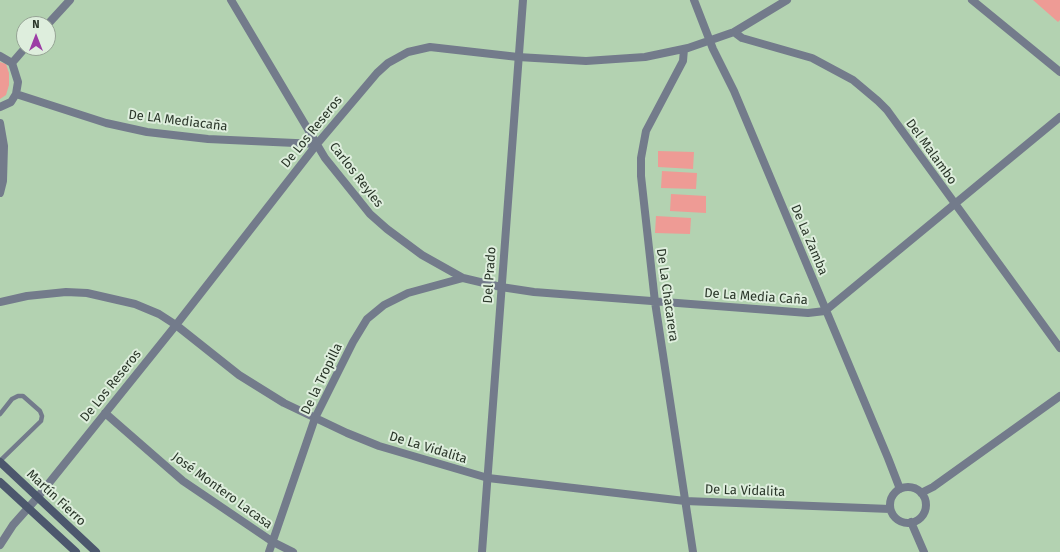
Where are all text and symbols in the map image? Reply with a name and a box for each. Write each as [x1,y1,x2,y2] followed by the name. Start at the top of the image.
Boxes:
[16,16,56,56] north arrow
[32,18,40,31] text: N
[278,93,346,171] street label: De Los Reseros
[128,107,228,135] street label: De LA Mediacaña
[902,116,960,188] street label: Del Malambo
[326,139,386,211] street label: Carlos Reyles
[787,202,831,278] street label: De La Zamba
[480,246,500,304] street label: Del Prado
[653,247,681,343] street label: De La Chacarera
[704,286,808,308] street label: De La Media Caña
[298,341,346,417] street label: De la Tropilla
[77,347,145,425] street label: De Los Reseros
[387,429,469,467] street label: De La Vidalita
[169,449,275,533] street label: José Montero Lacasa
[23,467,89,529] street label: Martín Fierro
[704,482,786,500] street label: De La Vidalita

